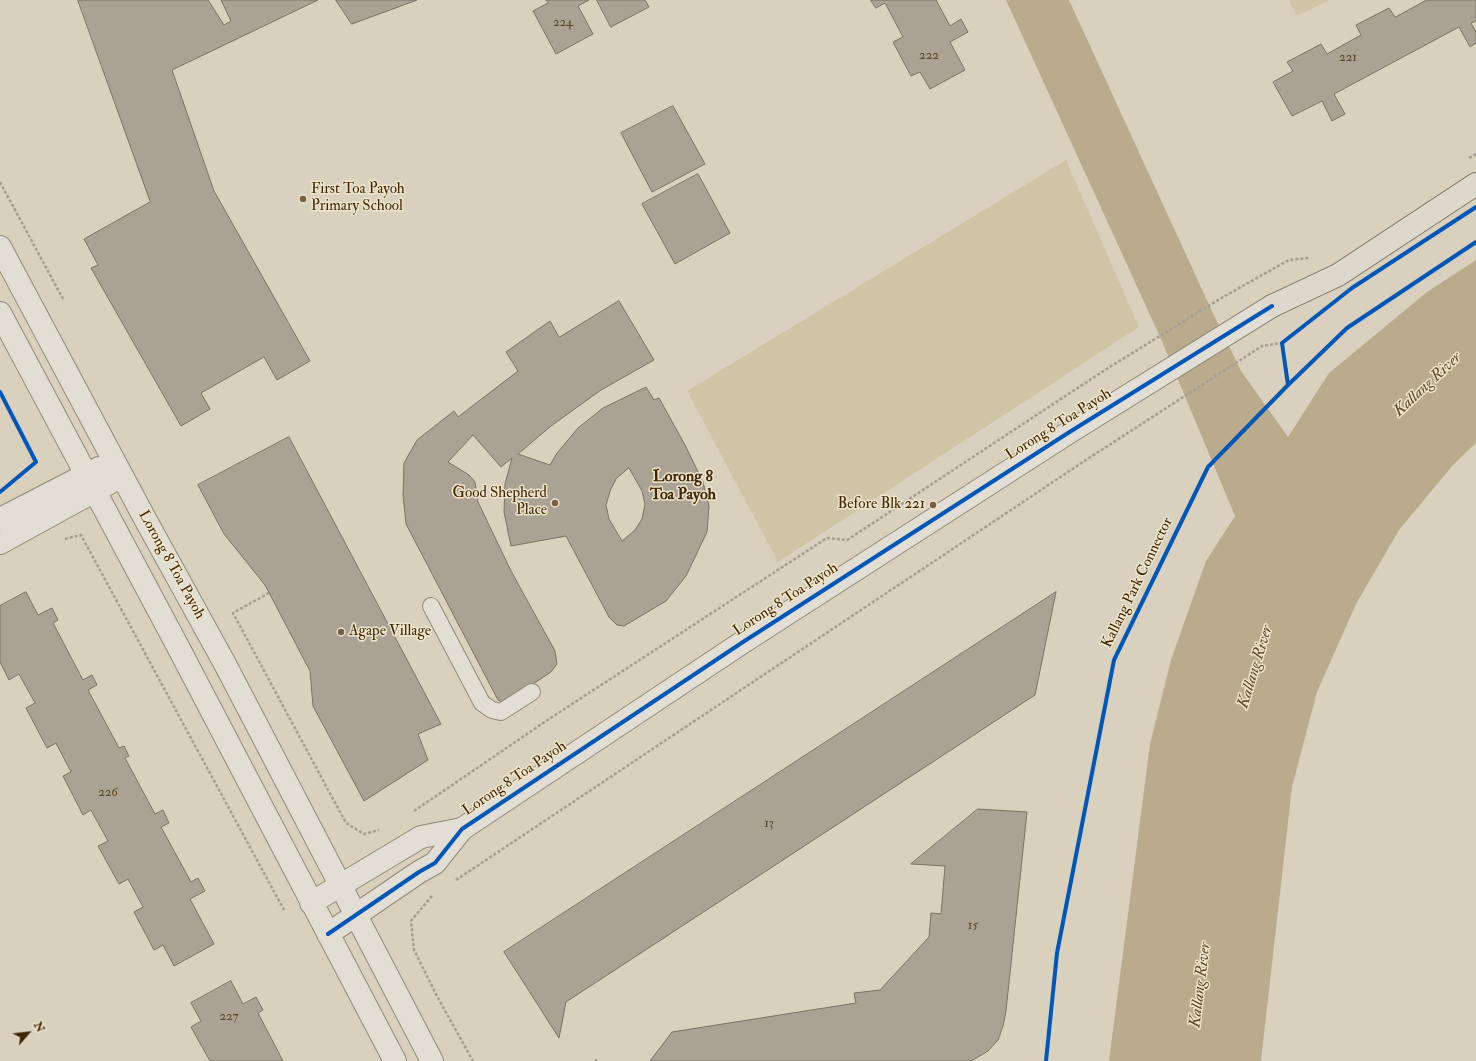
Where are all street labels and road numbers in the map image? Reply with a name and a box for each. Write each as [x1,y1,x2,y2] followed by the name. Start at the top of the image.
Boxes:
[1003,385,1115,465] street label: Lorong 8 Toa Payoh
[134,508,208,622] street label: Lorong 8 Toa Payoh
[1099,515,1177,651] street label: Kallang Park Connector
[730,559,842,641] street label: Lorong 8 Toa Payoh
[460,738,570,820] street label: Lorong 8 Toa Payoh

